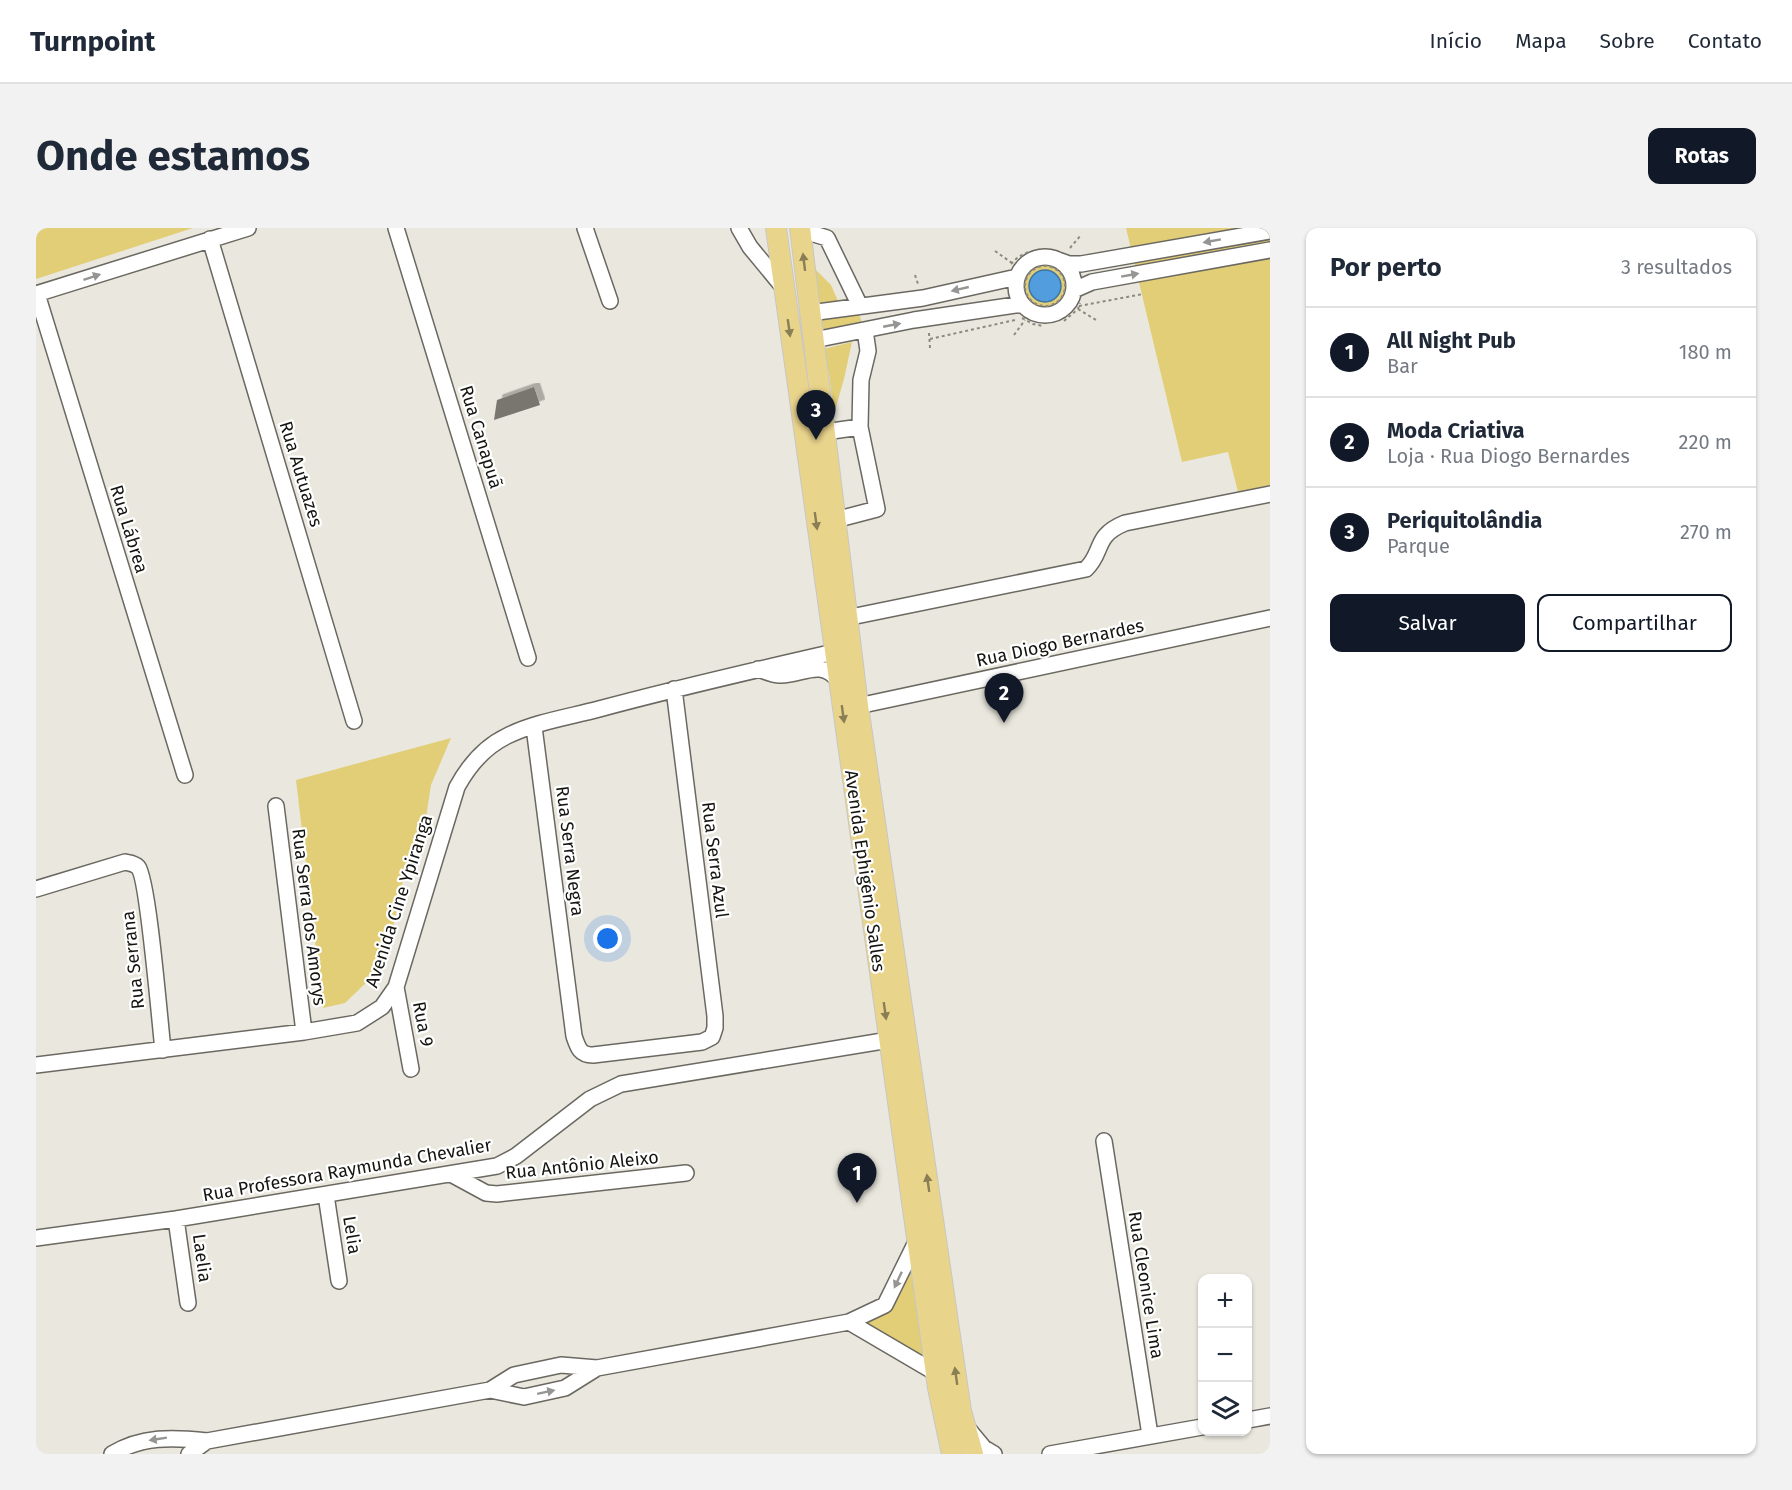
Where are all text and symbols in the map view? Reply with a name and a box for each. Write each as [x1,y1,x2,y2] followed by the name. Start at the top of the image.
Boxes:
[30,25,155,58] text: Turnpoint
[1429,28,1482,54] text: Início
[1515,28,1567,54] text: Mapa
[1600,28,1655,54] text: Sobre
[1688,28,1762,54] text: Contato
[1648,128,1756,184] button: Rotas
[36,131,310,181] text: Onde estamos
[1203,237,1222,246] one-way arrow
[800,252,809,271] one-way arrow
[1330,252,1442,283] text: Por perto
[1621,255,1732,279] text: 3 resultados
[1121,270,1140,279] one-way arrow
[83,271,101,281] one-way arrow
[950,285,969,295] one-way arrow
[784,318,793,337] one-way arrow
[882,320,901,329] one-way arrow
[1387,327,1516,354] text: All Night Pub
[1345,340,1354,364] text: 1
[1679,340,1732,364] text: 180 m
[1387,354,1418,378] text: Bar
[455,383,507,491] street label: Rua Canapuã
[796,390,836,440] pin: 3
[1387,417,1525,444] text: Moda Criativa
[274,418,328,530] street label: Rua Autuazes
[1344,430,1355,454] text: 2
[1679,430,1732,454] text: 220 m
[1387,444,1630,468] text: Loja · Rua Diogo Bernardes
[105,482,153,576] street label: Rua Lábrea
[1387,507,1542,534] text: Periquitolândia
[811,511,820,530] one-way arrow
[1344,520,1355,544] text: 3
[1680,520,1732,544] text: 270 m
[1387,534,1450,558] text: Parque
[1330,594,1525,652] button: Salvar
[1537,594,1732,652] button: Compartilhar
[974,614,1146,672] street label: Rua Diogo Bernardes
[984,674,1024,723] pin: 2
[839,704,848,723] one-way arrow
[840,769,890,973] street label: Avenida Ephigênio Salles
[551,785,589,917] street label: Rua Serra Negra
[697,801,733,919] street label: Rua Serra Azul
[361,812,437,990] street label: Avenida Cine Ypiranga
[287,827,331,1007] street label: Rua Serra dos Amorys
[117,910,149,1010] street label: Rua Serrana
[593,924,622,953] your location
[408,1000,438,1048] street label: Rua 9
[880,1002,889,1021] one-way arrow
[201,1134,493,1206] street label: Rua Professora Raymunda Chevalier
[504,1146,660,1184] street label: Rua Antônio Aleixo
[838,1154,876,1203] pin: 1
[924,1174,933,1193] one-way arrow
[1123,1210,1169,1360] street label: Rua Cleonice Lima
[338,1214,366,1256] street label: Lelia
[188,1232,216,1284] street label: Laelia
[894,1271,903,1288] one-way arrow
[1198,1274,1252,1436] map controls
[1198,1274,1252,1328] button: +
[1198,1328,1252,1382] button: −
[952,1367,961,1386] one-way arrow
[1198,1382,1252,1436] button: layers
[537,1387,555,1397] one-way arrow
[148,1435,167,1444] one-way arrow

